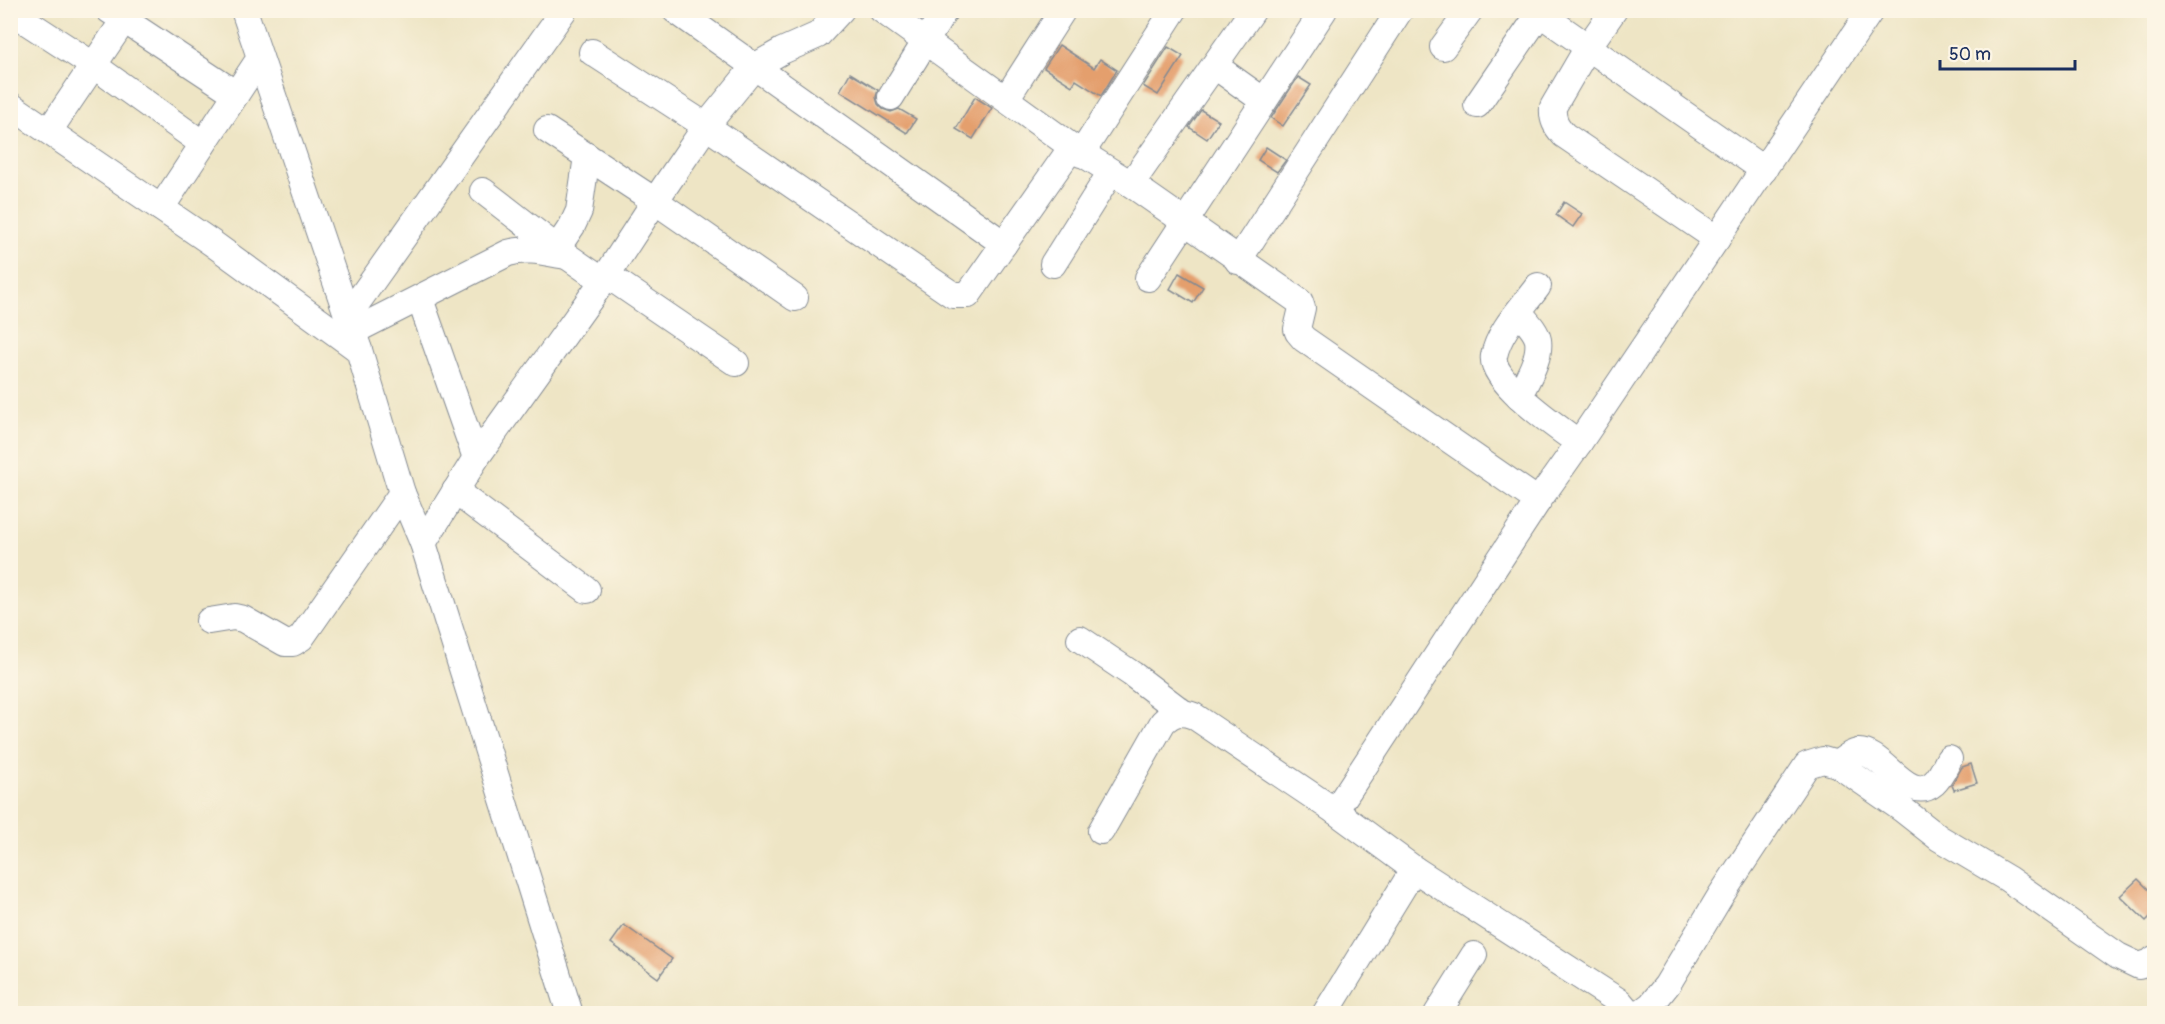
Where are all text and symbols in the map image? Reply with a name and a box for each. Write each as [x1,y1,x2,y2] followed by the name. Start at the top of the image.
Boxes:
[1940,33,2075,71] scale bar
[1949,43,1991,66] text: 50 m

